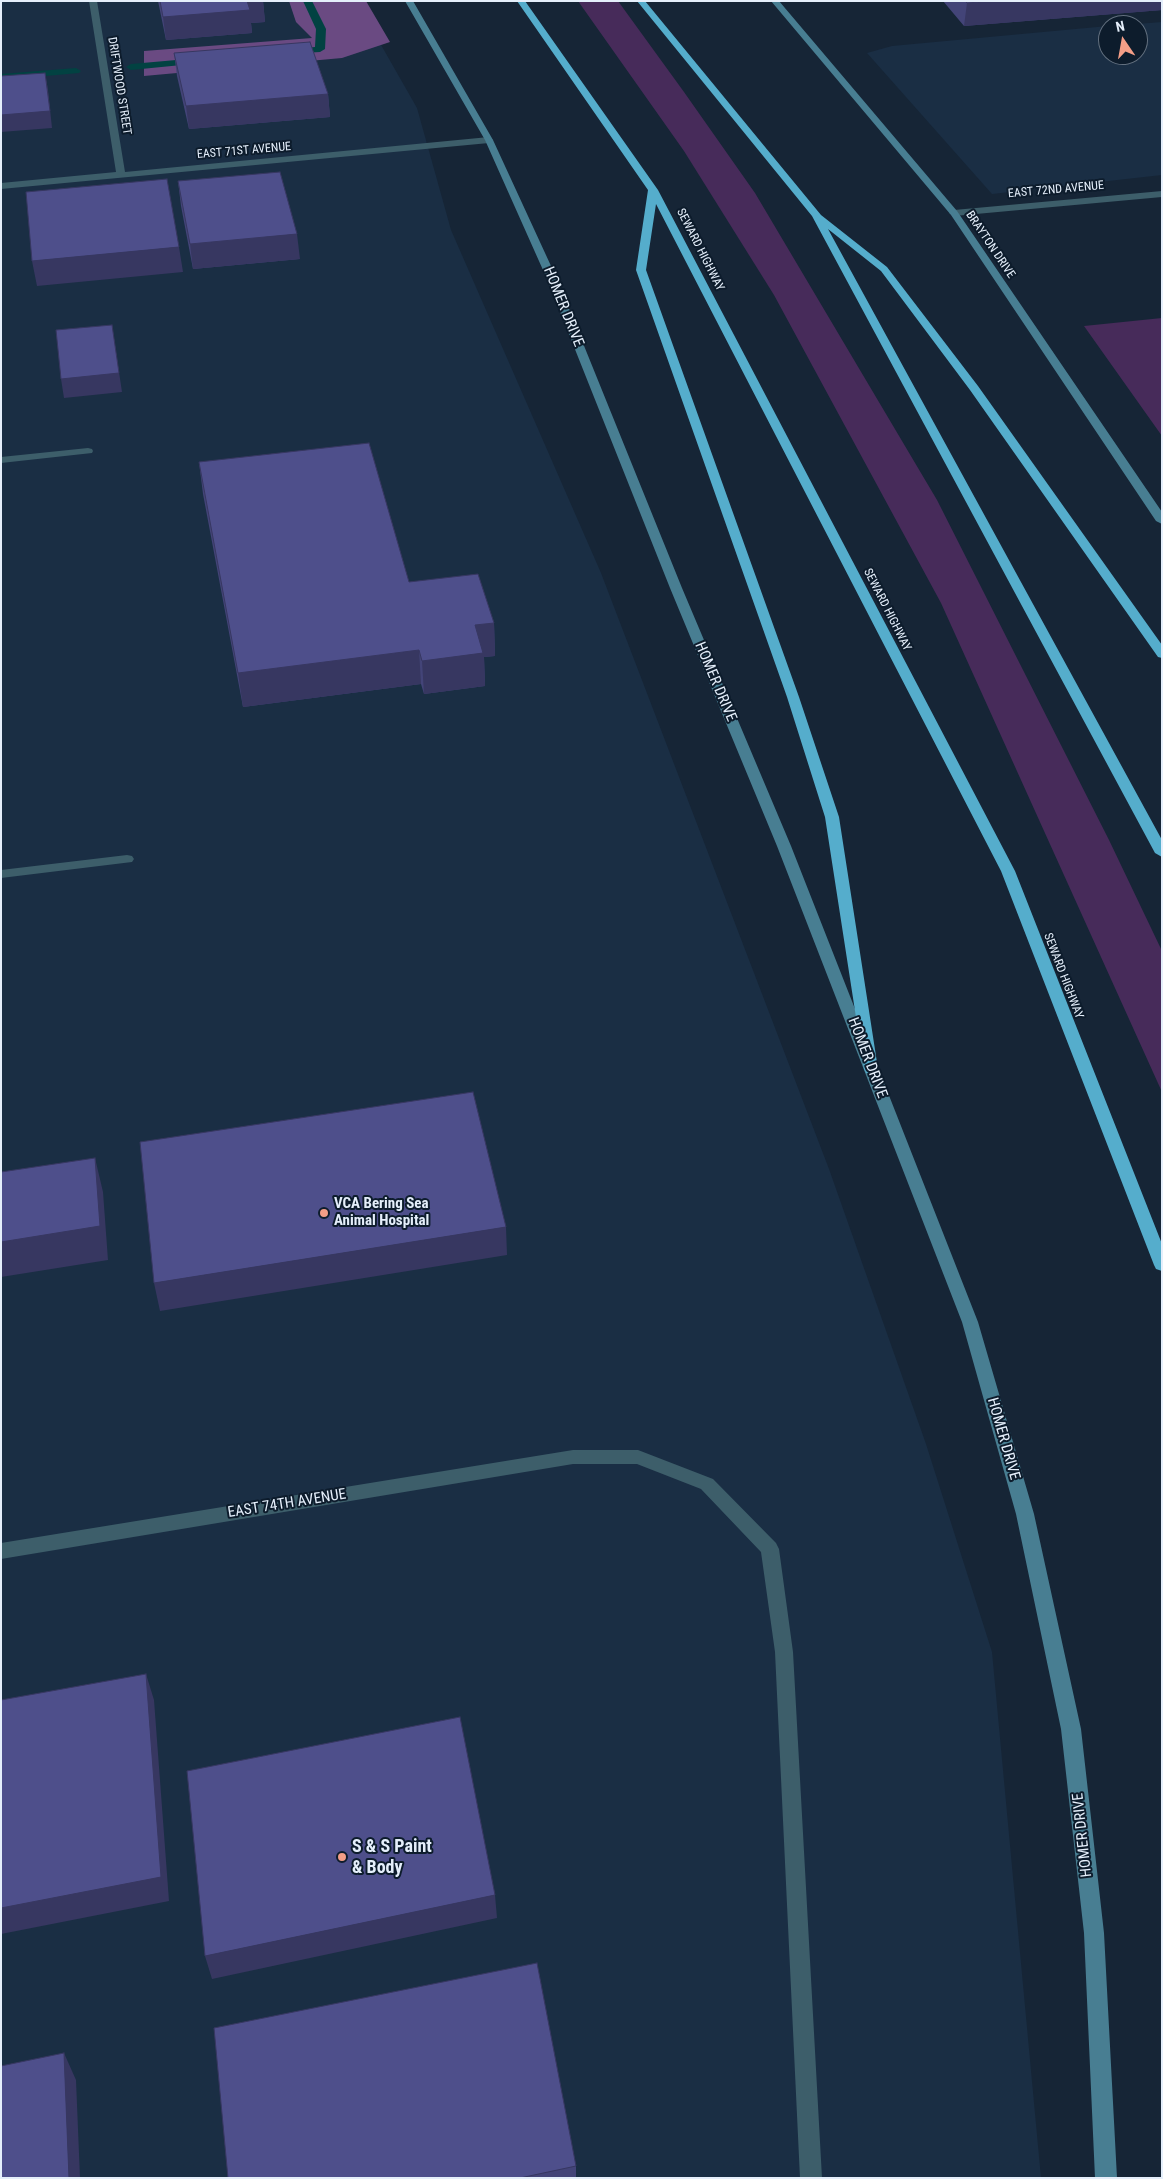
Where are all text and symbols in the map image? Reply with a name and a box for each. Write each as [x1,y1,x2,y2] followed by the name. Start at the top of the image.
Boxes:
[1098,15,1148,65] north arrow
[1114,18,1126,35] text: N
[104,36,134,136] street label: DRIFTWOOD STREET
[196,140,292,162] street label: EAST 71ST AVENUE
[1007,179,1105,201] street label: EAST 72ND AVENUE
[673,206,727,294] street label: SEWARD HIGHWAY
[962,209,1018,281] street label: BRAYTON DRIVE
[539,264,587,350] street label: HOMER DRIVE
[860,566,914,654] street label: SEWARD HIGHWAY
[690,640,740,724] street label: HOMER DRIVE
[1040,931,1086,1021] street label: SEWARD HIGHWAY
[843,1015,891,1101] street label: HOMER DRIVE
[334,1195,429,1230] place label: VCA Bering Sea Animal Hospital
[318,1207,330,1219] marker: VCA Bering Sea Animal Hospital
[983,1396,1023,1482] street label: HOMER DRIVE
[227,1486,347,1522] street label: EAST 74TH AVENUE
[1070,1792,1096,1878] street label: HOMER DRIVE
[352,1836,432,1878] place label: S & S Paint & Body
[336,1851,348,1863] marker: S & S Paint & Body

